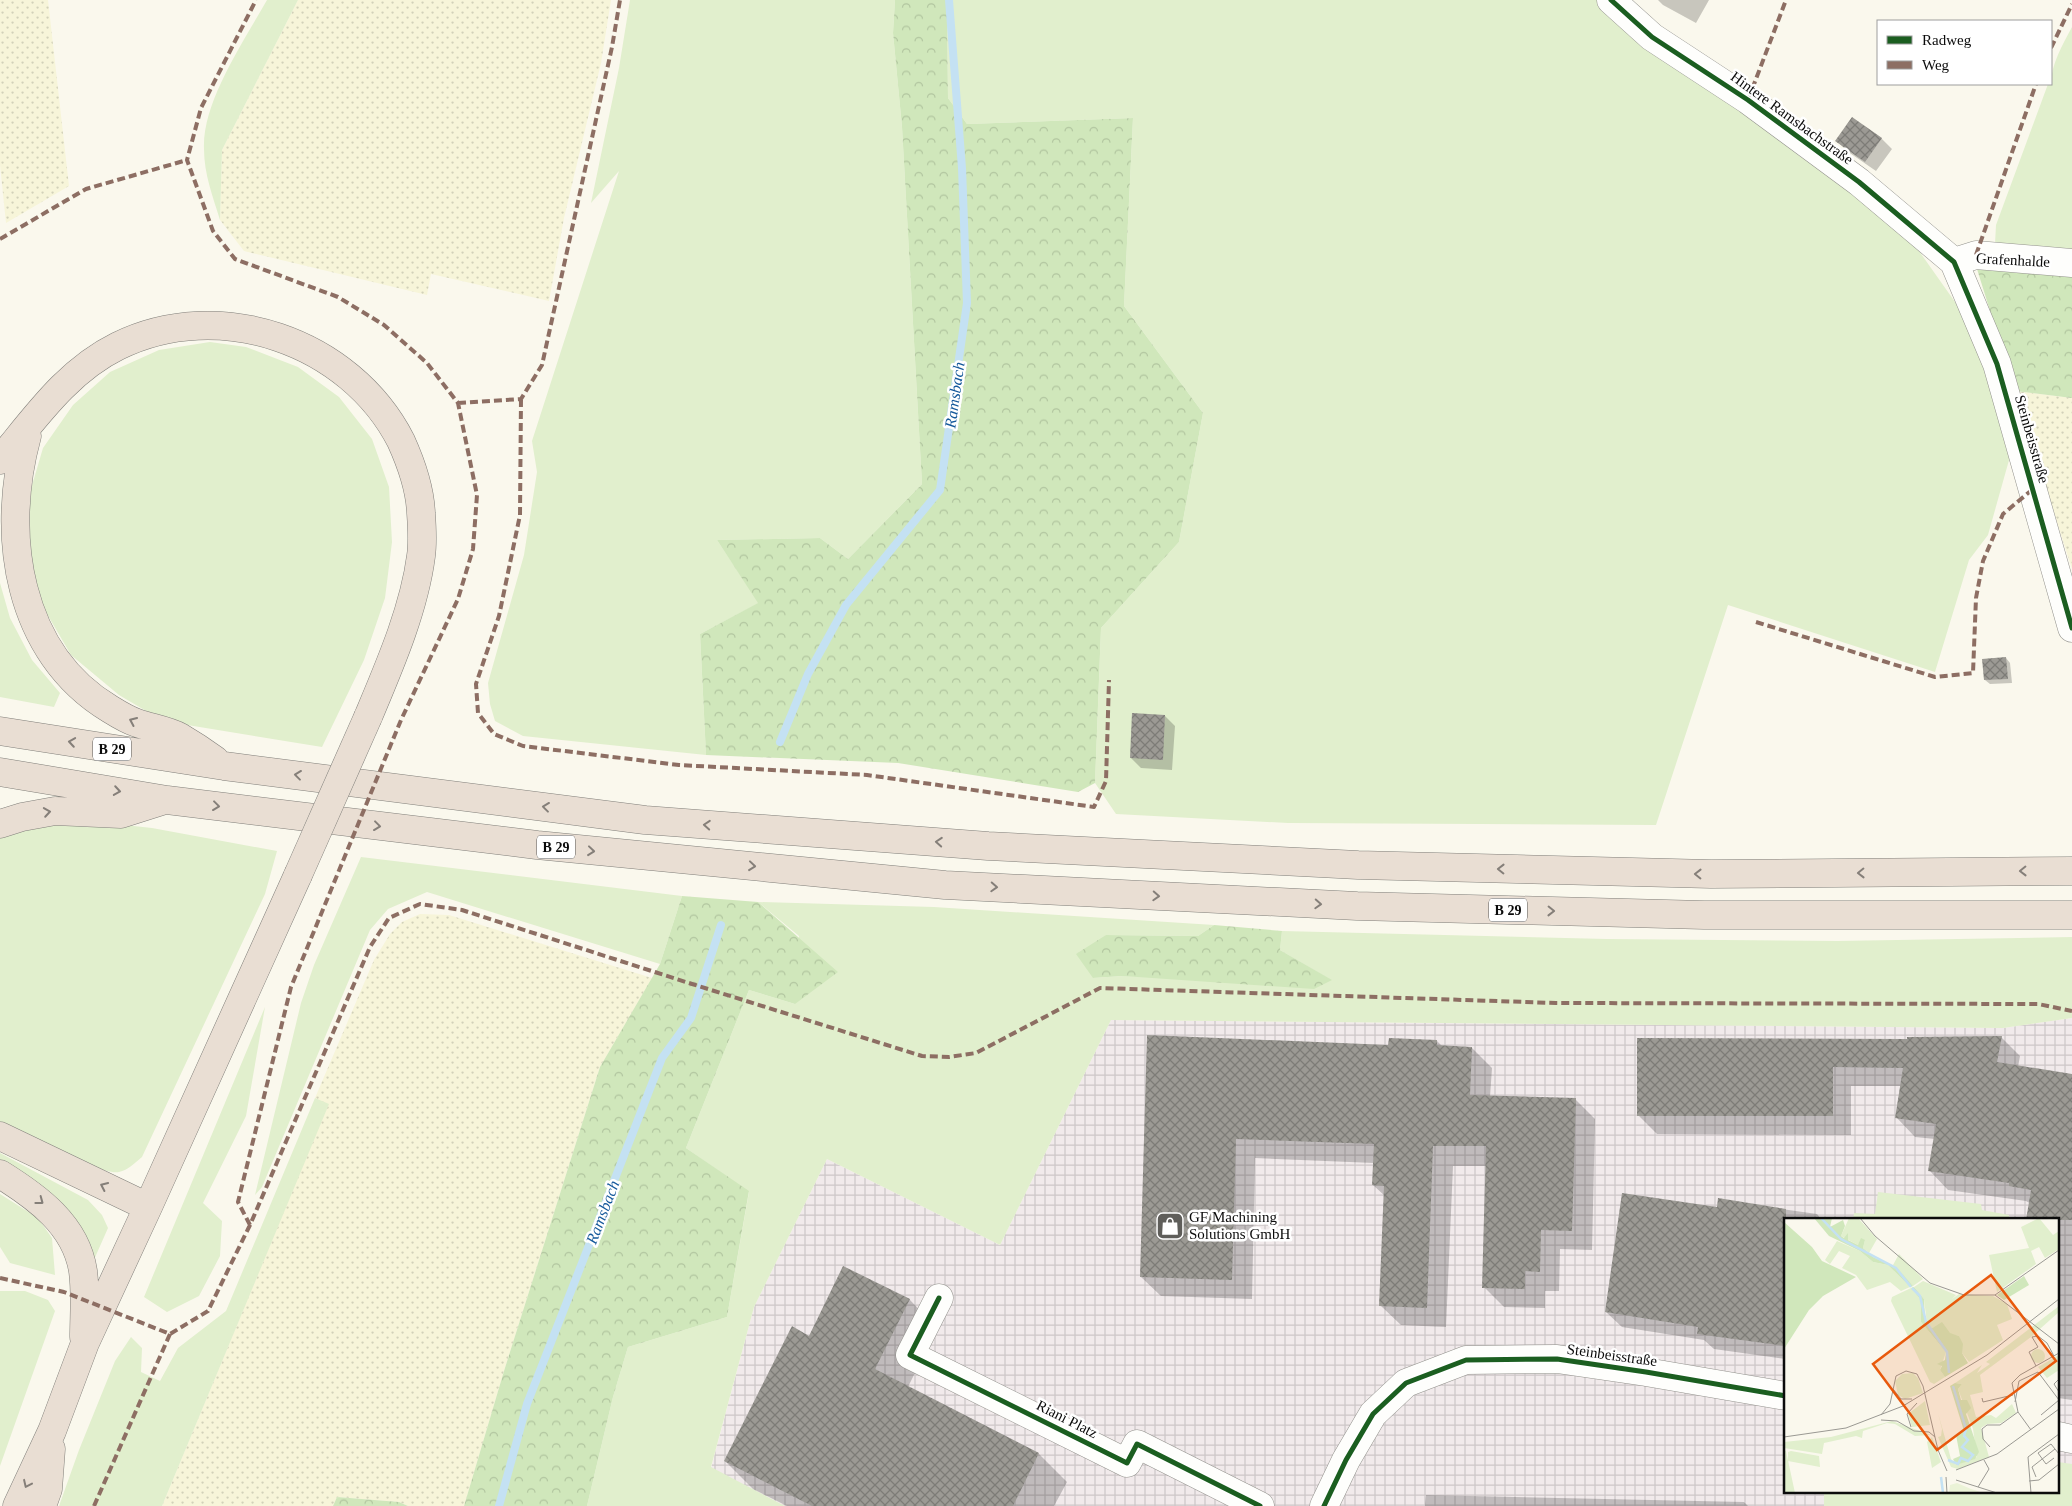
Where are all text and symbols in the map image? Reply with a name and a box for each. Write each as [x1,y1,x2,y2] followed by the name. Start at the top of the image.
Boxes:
[1877,20,2052,85] legend
[1922,32,1972,48] text: Radweg
[1922,57,1950,73] text: Weg
[1728,68,1856,168] street label: Hintere Ramsbachstraße
[1976,250,2051,270] street label: Grafenhalde
[941,361,968,430] water label: Ramsbach
[2012,393,2052,485] street label: Steinbeisstraße
[129,716,138,727] one-way arrow
[68,738,77,748] one-way arrow
[93,738,131,761] road number: B 29
[293,770,301,781] one-way arrow
[113,786,122,796] one-way arrow
[212,800,220,810] one-way arrow
[541,802,549,813] one-way arrow
[43,808,52,818] one-way arrow
[703,819,711,830] one-way arrow
[373,820,381,830] one-way arrow
[537,836,575,859] road number: B 29
[935,837,943,848] one-way arrow
[587,845,595,856] one-way arrow
[749,860,757,871] one-way arrow
[1497,864,1504,874] one-way arrow
[2019,866,2027,876] one-way arrow
[1857,868,1864,878] one-way arrow
[1694,869,1702,879] one-way arrow
[990,882,998,893] one-way arrow
[1152,890,1160,901] one-way arrow
[1489,898,1527,922] road number: B 29
[1315,899,1323,910] one-way arrow
[1547,906,1555,916] one-way arrow
[582,1178,622,1247] water label: Ramsbach
[100,1182,109,1192] one-way arrow
[34,1196,43,1204] one-way arrow
[1189,1209,1290,1242] place label: GF Machining Solutions GmbH
[1155,1211,1185,1241] shop icon: GF Machining Solutions GmbH
[1784,1218,2060,1494] inset map
[1566,1341,1658,1369] street label: Steinbeisstraße
[1034,1397,1100,1441] street label: Riani Platz
[23,1479,33,1488] one-way arrow

